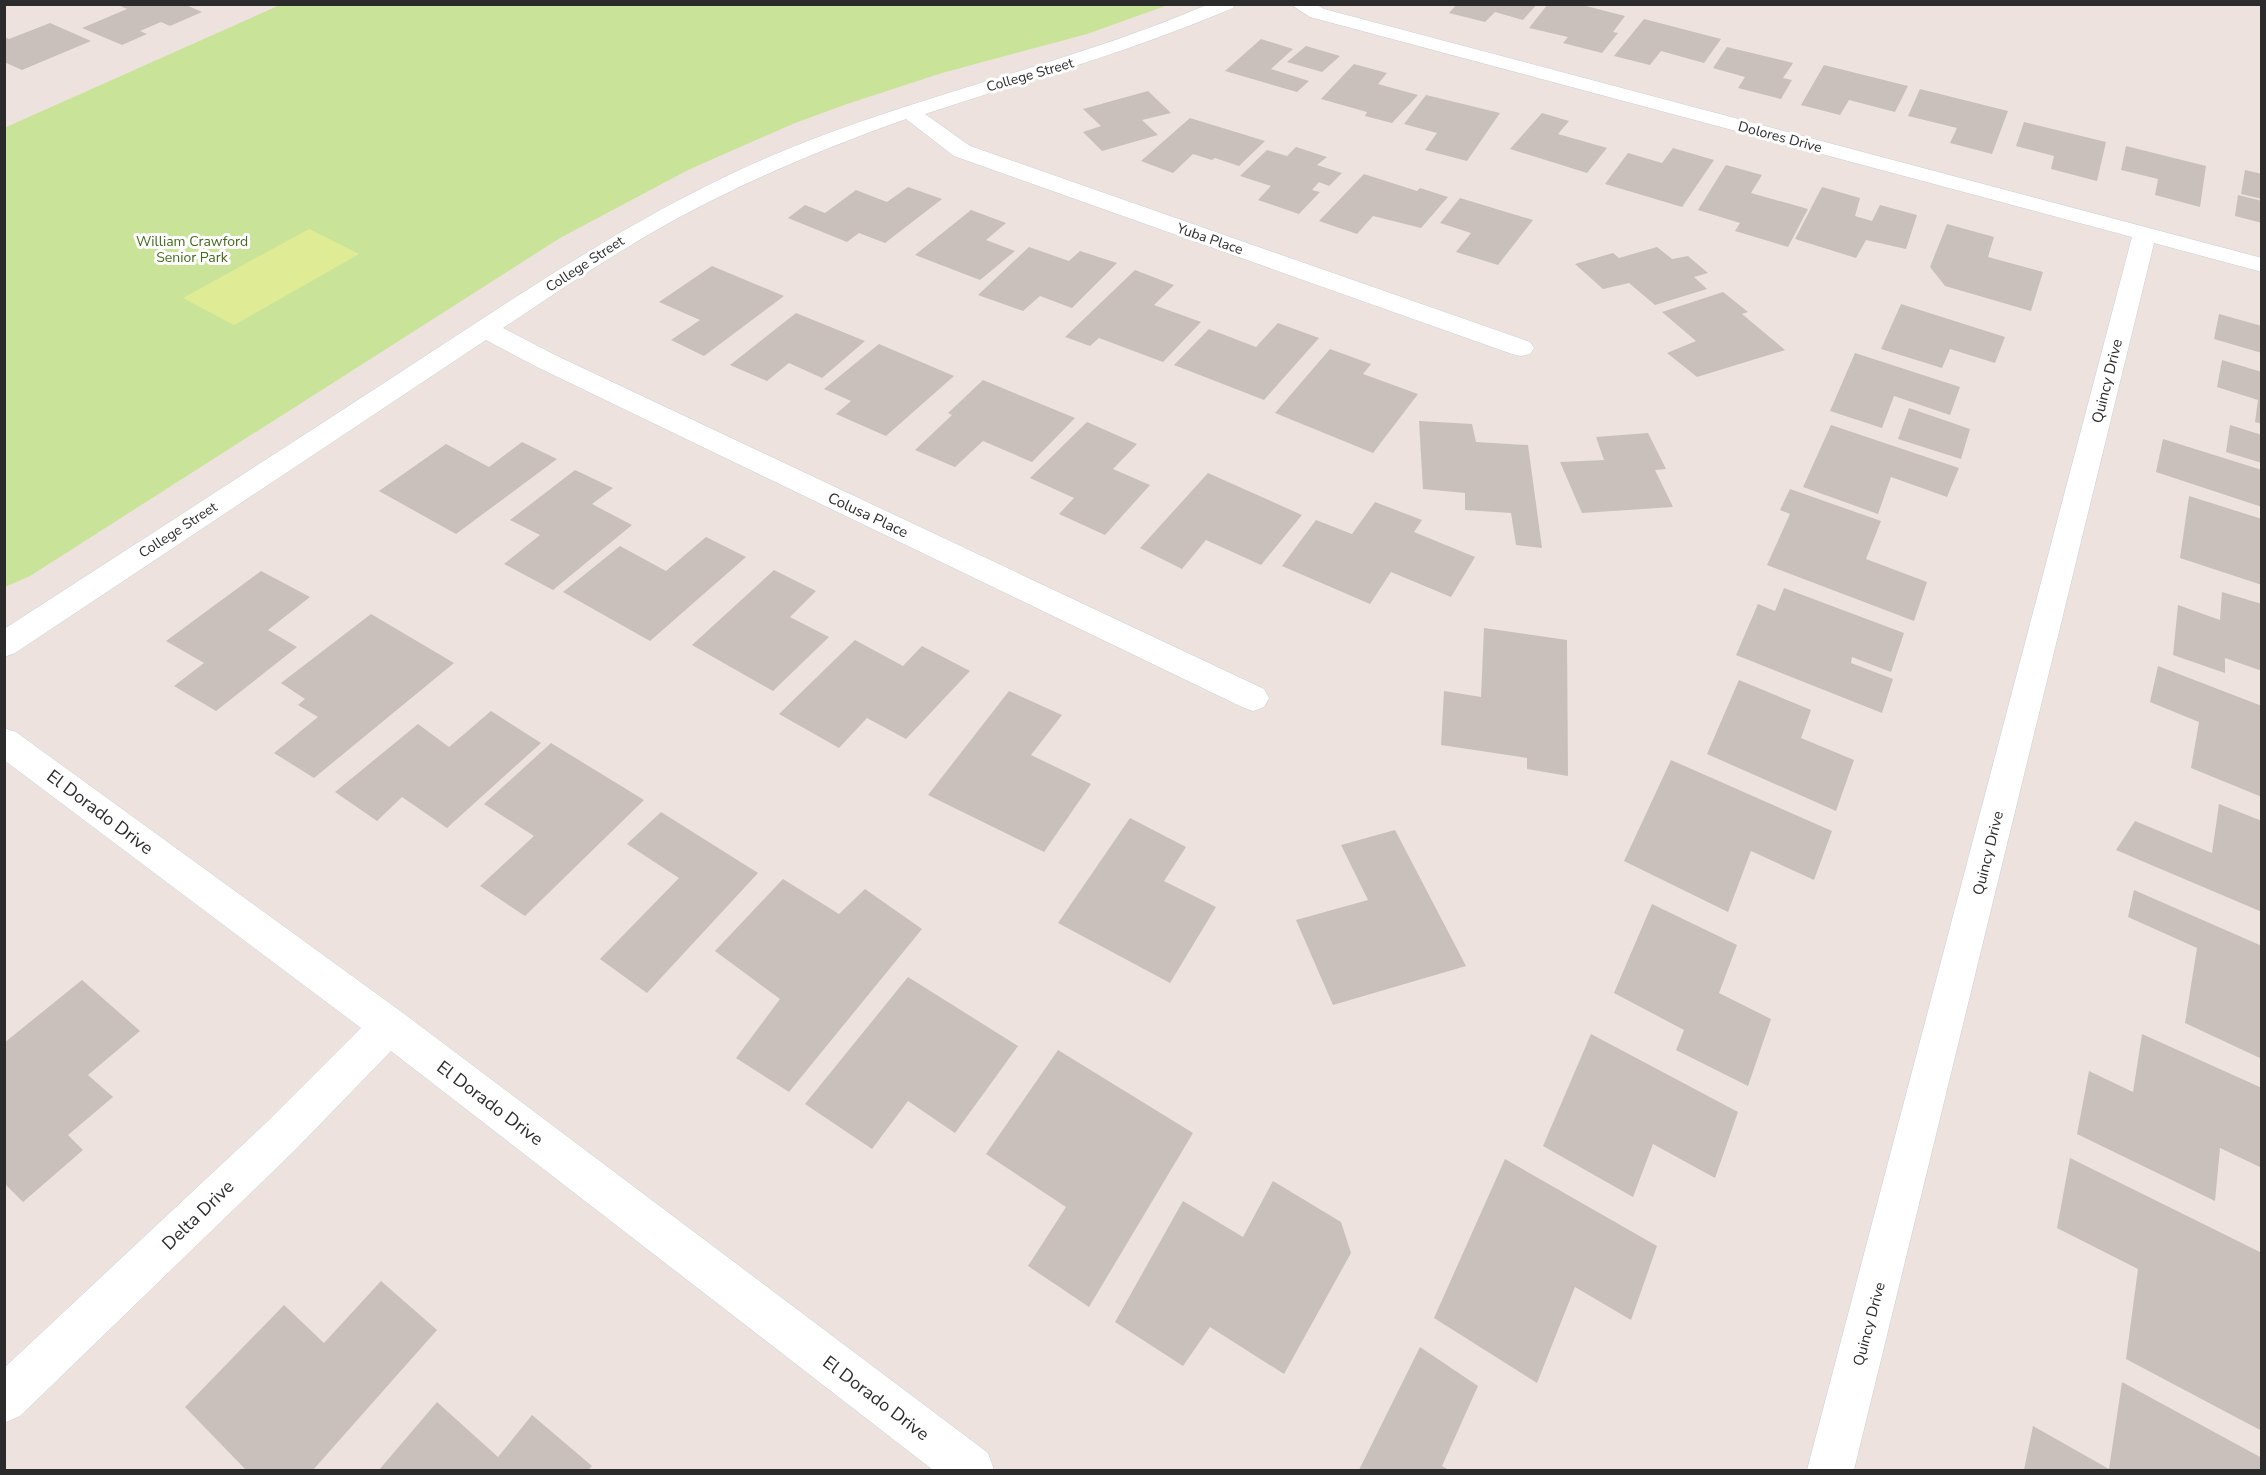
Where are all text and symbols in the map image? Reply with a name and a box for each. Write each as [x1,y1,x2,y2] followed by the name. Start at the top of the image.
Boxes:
[984,53,1076,97] street label: College Street
[1736,117,1824,157] street label: Dolores Drive
[1174,219,1246,259] street label: Yuba Place
[136,232,248,267] park label: William Crawford Senior Park
[542,232,628,296] street label: College Street
[2087,337,2127,425] street label: Quincy Drive
[825,488,911,542] street label: Colusa Place
[135,498,221,562] street label: College Street
[42,764,158,860] street label: El Dorado Drive
[1968,809,2008,897] street label: Quincy Drive
[432,1055,548,1151] street label: El Dorado Drive
[157,1175,239,1255] street label: Delta Drive
[1848,1280,1890,1368] street label: Quincy Drive
[818,1350,934,1446] street label: El Dorado Drive

